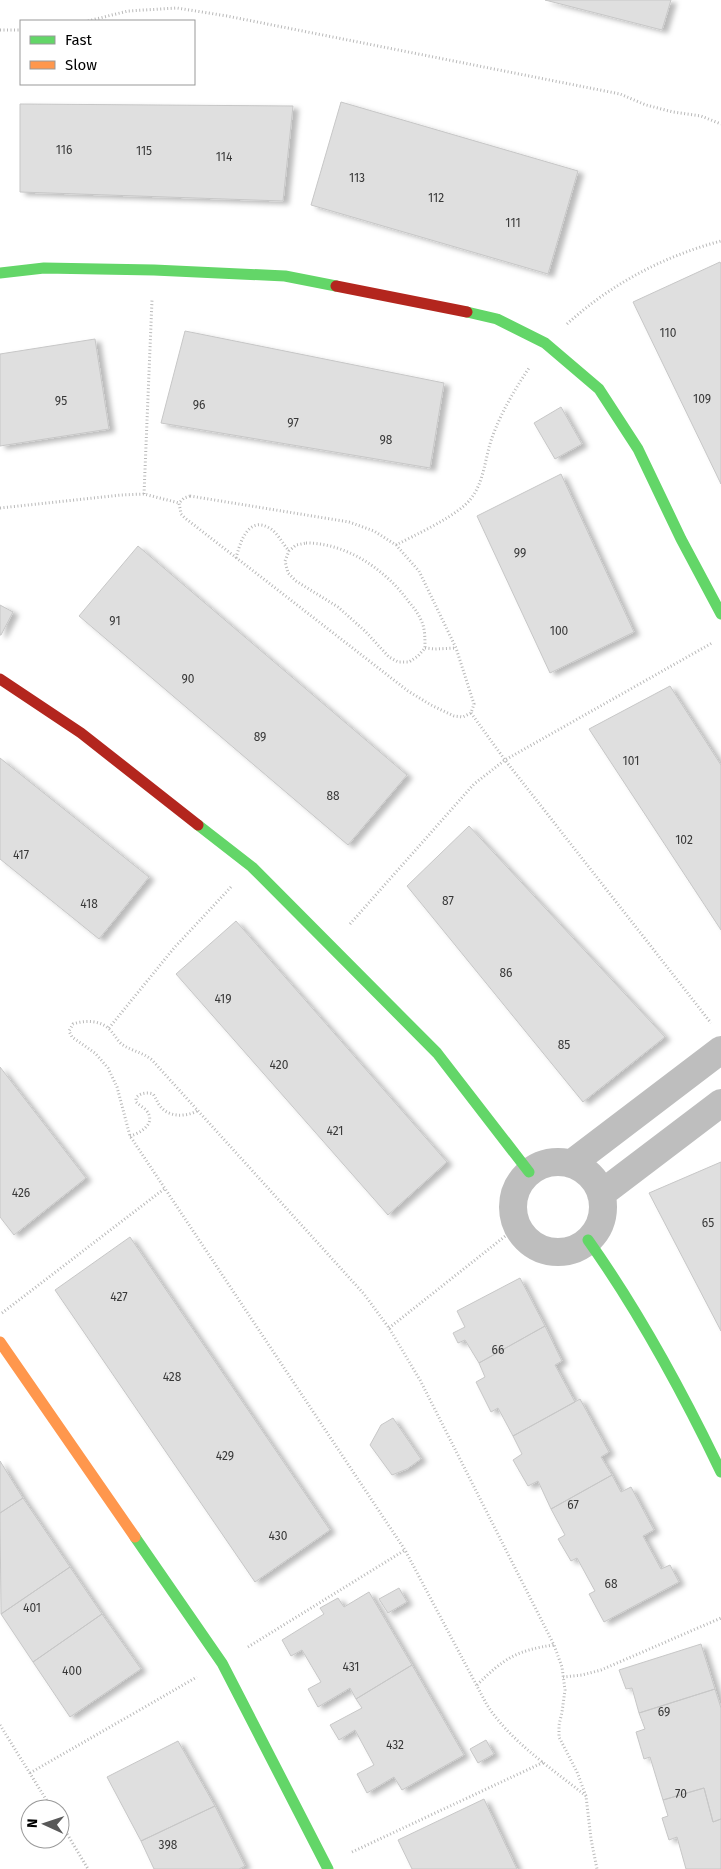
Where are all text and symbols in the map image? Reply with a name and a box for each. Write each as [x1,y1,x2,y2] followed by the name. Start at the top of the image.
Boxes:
[20,20,195,85] legend
[65,31,92,49] text: Fast
[65,56,97,74] text: Slow
[56,143,72,157] house number: 116
[136,144,152,158] house number: 115
[216,150,233,164] house number: 114
[349,171,365,185] house number: 113
[428,191,444,205] house number: 112
[505,216,521,230] house number: 111
[660,326,677,340] house number: 110
[693,392,711,406] house number: 109
[55,394,67,408] house number: 95
[193,398,205,412] house number: 96
[287,416,299,430] house number: 97
[380,433,393,447] house number: 98
[514,546,526,560] house number: 99
[109,614,121,628] house number: 91
[550,624,569,638] house number: 100
[182,672,195,686] house number: 90
[254,730,266,744] house number: 89
[623,754,639,768] house number: 101
[326,789,340,803] house number: 88
[675,833,693,847] house number: 102
[13,848,29,862] house number: 417
[442,894,454,908] house number: 87
[80,897,98,911] house number: 418
[499,966,513,980] house number: 86
[214,992,232,1006] house number: 419
[558,1038,570,1052] house number: 85
[270,1058,289,1072] house number: 420
[327,1124,343,1138] house number: 421
[12,1186,30,1200] house number: 426
[702,1216,714,1230] house number: 65
[110,1290,128,1304] house number: 427
[492,1343,504,1357] house number: 66
[163,1370,182,1384] house number: 428
[216,1449,234,1463] house number: 429
[567,1498,579,1512] house number: 67
[269,1529,288,1543] house number: 430
[604,1577,618,1591] house number: 68
[23,1601,41,1615] house number: 401
[342,1660,360,1674] house number: 431
[62,1664,82,1678] house number: 400
[658,1705,670,1719] house number: 69
[386,1738,404,1752] house number: 432
[675,1787,687,1801] house number: 70
[20,1799,70,1849] north arrow
[24,1818,41,1828] text: N
[159,1838,178,1852] house number: 398

